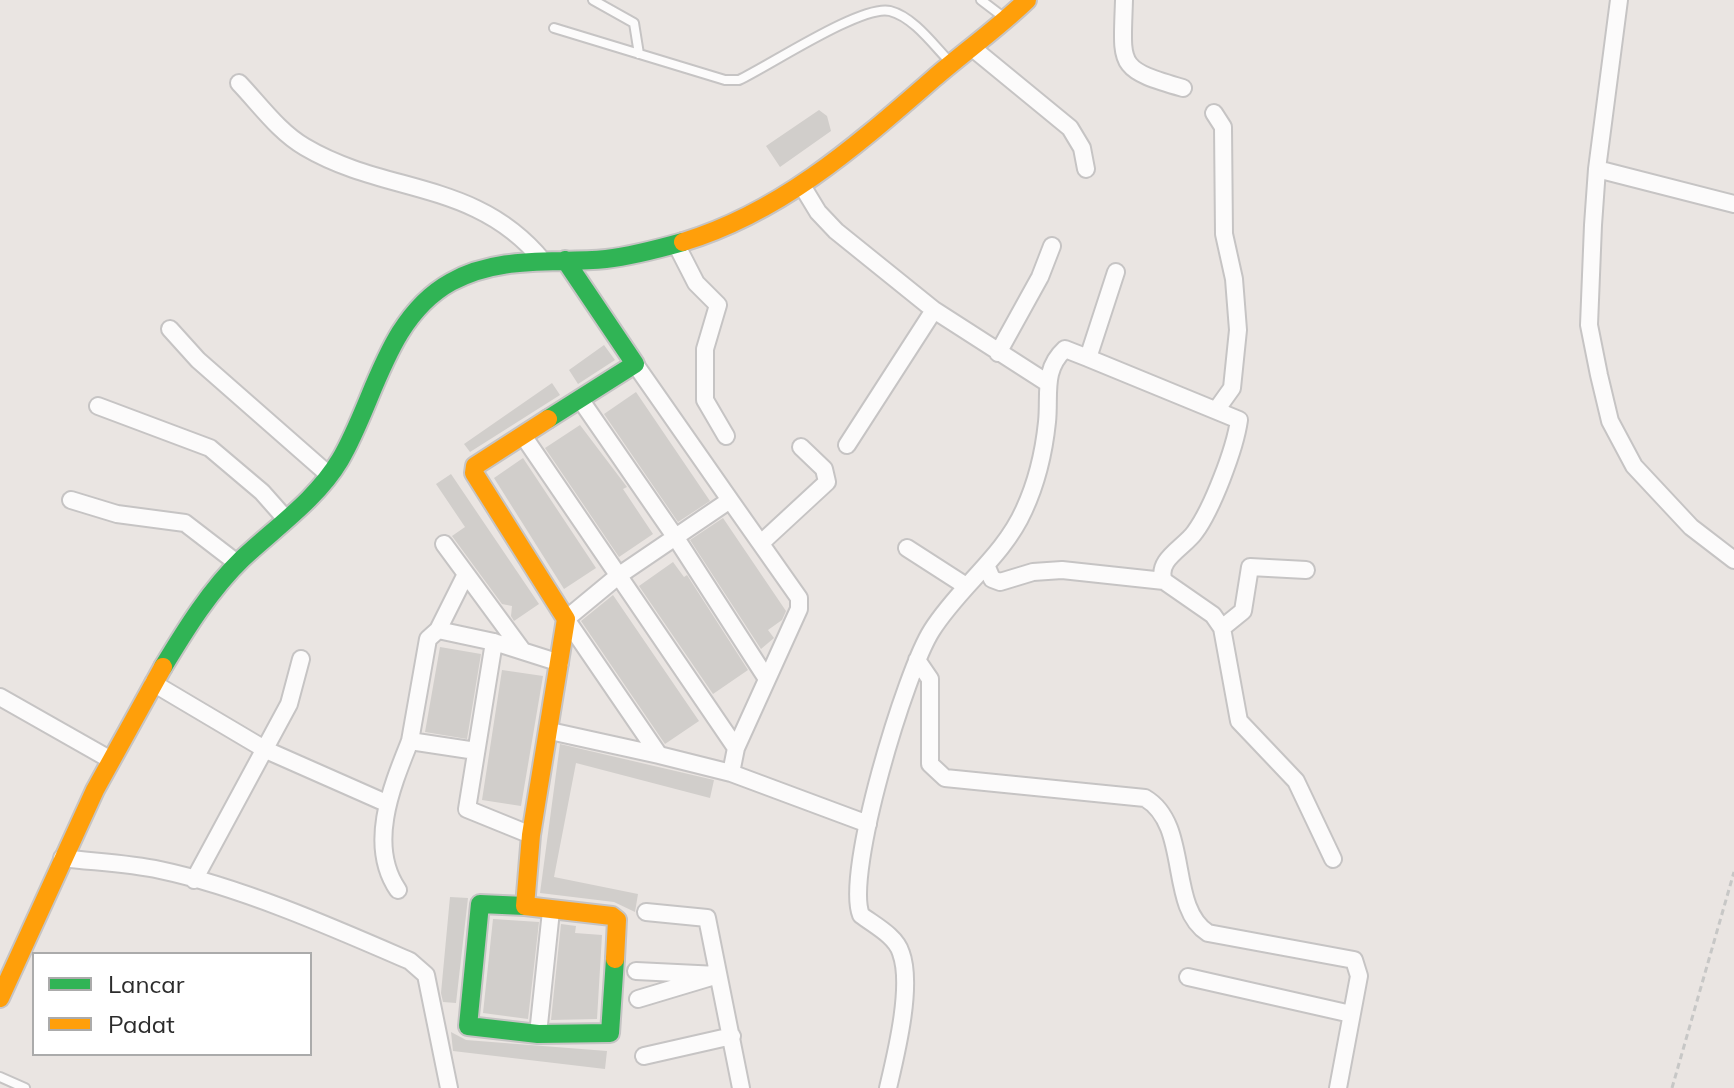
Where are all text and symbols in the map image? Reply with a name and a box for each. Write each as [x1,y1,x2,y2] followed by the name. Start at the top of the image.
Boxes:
[32,952,312,1056] legend
[108,969,184,999] text: Lancar
[108,1009,175,1039] text: Padat

